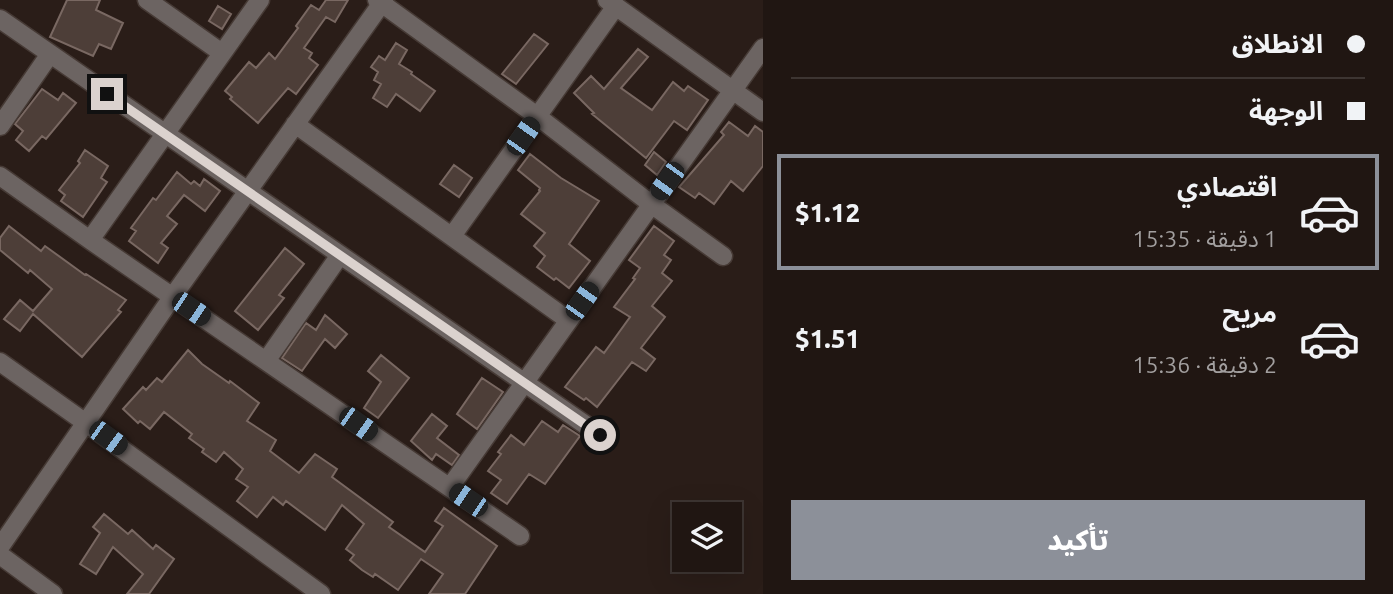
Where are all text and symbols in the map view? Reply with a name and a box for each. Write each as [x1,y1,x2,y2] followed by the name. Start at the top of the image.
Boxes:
[1232,29,1323,58] text: الانطلاق
[91,78,123,110] route end
[1249,96,1323,125] text: الوجهة
[503,113,544,159] car
[647,158,688,204] car
[1177,172,1277,201] text: اقتصادي
[1298,181,1361,244] icon: car
[795,198,860,227] text: $1.12
[1133,226,1277,251] text: 1 دقيقة · 15:35
[562,278,603,324] car
[168,289,215,329] car
[1222,298,1277,327] text: مريح
[1298,307,1361,370] icon: car
[795,324,860,353] text: $1.51
[1133,352,1277,377] text: 2 دقيقة · 15:36
[335,403,382,445] car
[85,417,132,459] car
[584,419,616,451] route start
[445,480,492,520] car
[791,500,1365,580] button: تأكيد
[672,502,742,572] map controls
[672,502,742,572] button: layers

